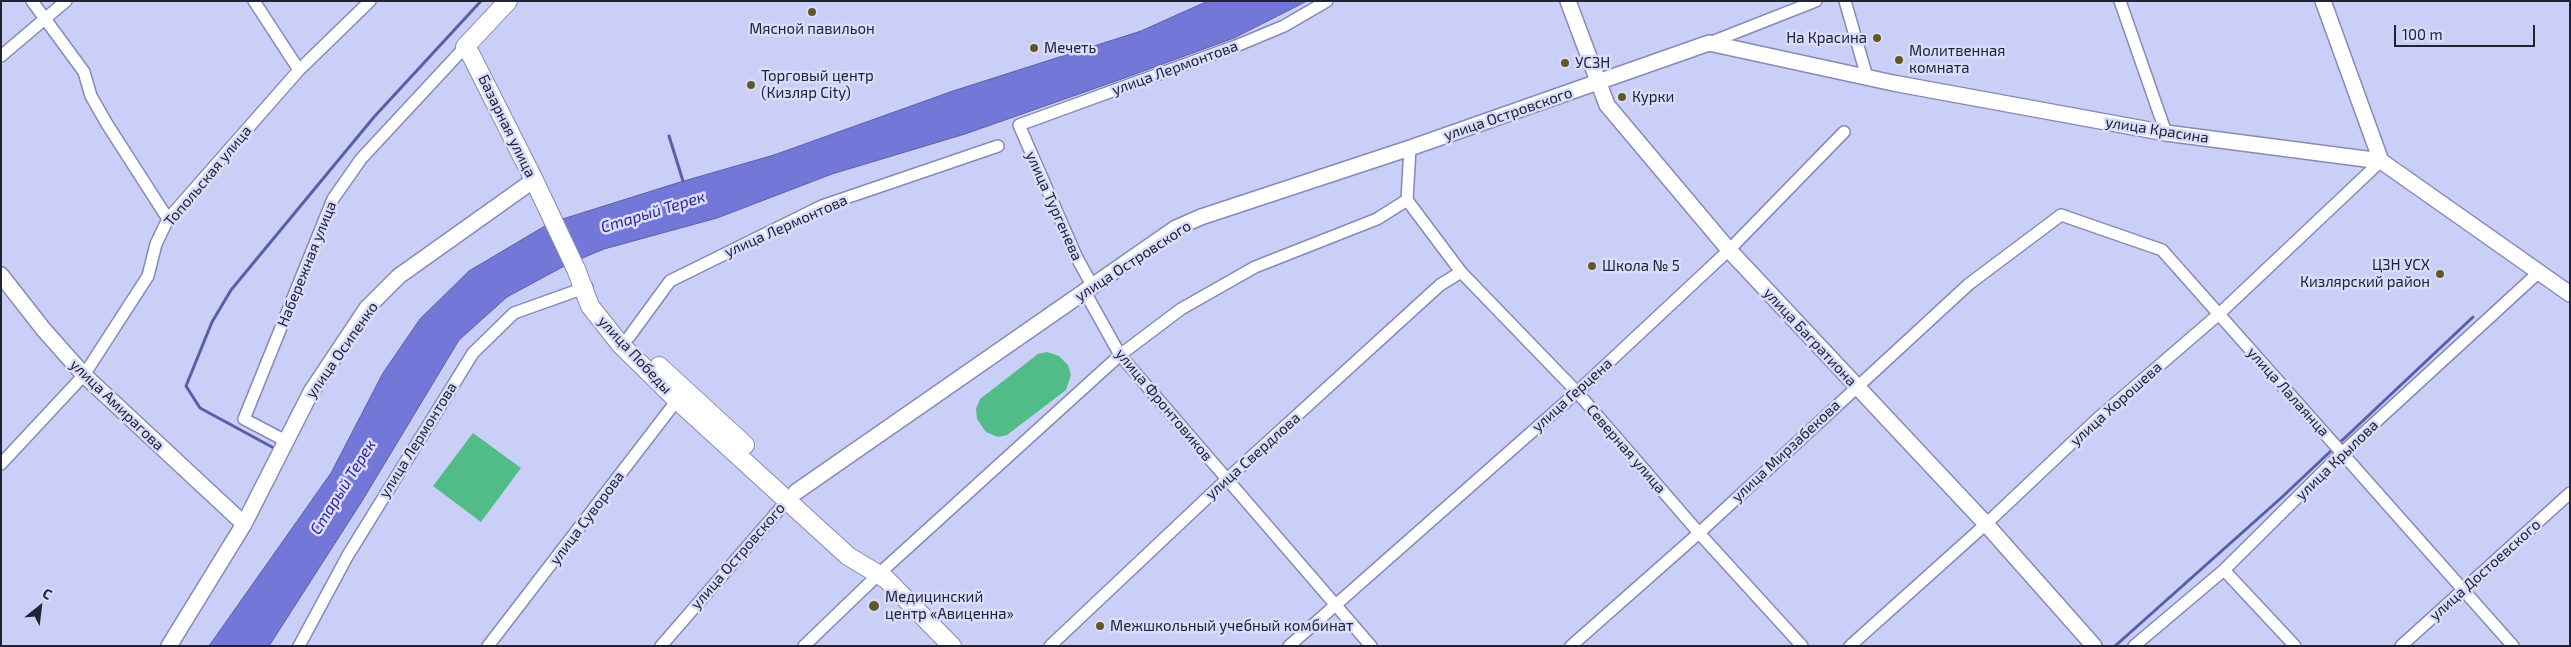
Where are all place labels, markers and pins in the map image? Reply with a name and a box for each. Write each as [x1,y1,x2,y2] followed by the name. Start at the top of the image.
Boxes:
[806,6,818,18] marker: Мясной павильон
[749,20,875,38] place label: Мясной павильон
[1786,29,1867,47] place label: На Красина
[1871,32,1883,44] marker: На Красина
[1044,39,1096,57] place label: Мечеть
[1028,42,1040,54] marker: Мечеть
[1909,42,2005,77] place label: Молитвенная комната
[1575,54,1610,72] place label: УСЗН
[1893,54,1905,66] marker: Молитвенная комната
[1559,57,1571,69] marker: УСЗН
[761,67,874,102] place label: Торговый центр (Кизляр City)
[745,79,757,91] marker: Торговый центр (Кизляр City)
[1632,88,1674,106] place label: Курки
[1616,91,1628,103] marker: Курки
[2300,256,2430,291] place label: ЦЗН УСХ Кизлярский район
[1602,257,1680,275] place label: Школа № 5
[1586,260,1598,272] marker: Школа № 5
[2434,268,2446,280] marker: ЦЗН УСХ Кизлярский район
[885,588,1014,623] place label: Медицинский центр «Авиценна»
[867,599,881,613] marker: Медицинский центр «Авиценна»
[1110,617,1353,635] place label: Межшкольный учебный комбинат
[1094,620,1106,632] marker: Межшкольный учебный комбинат

